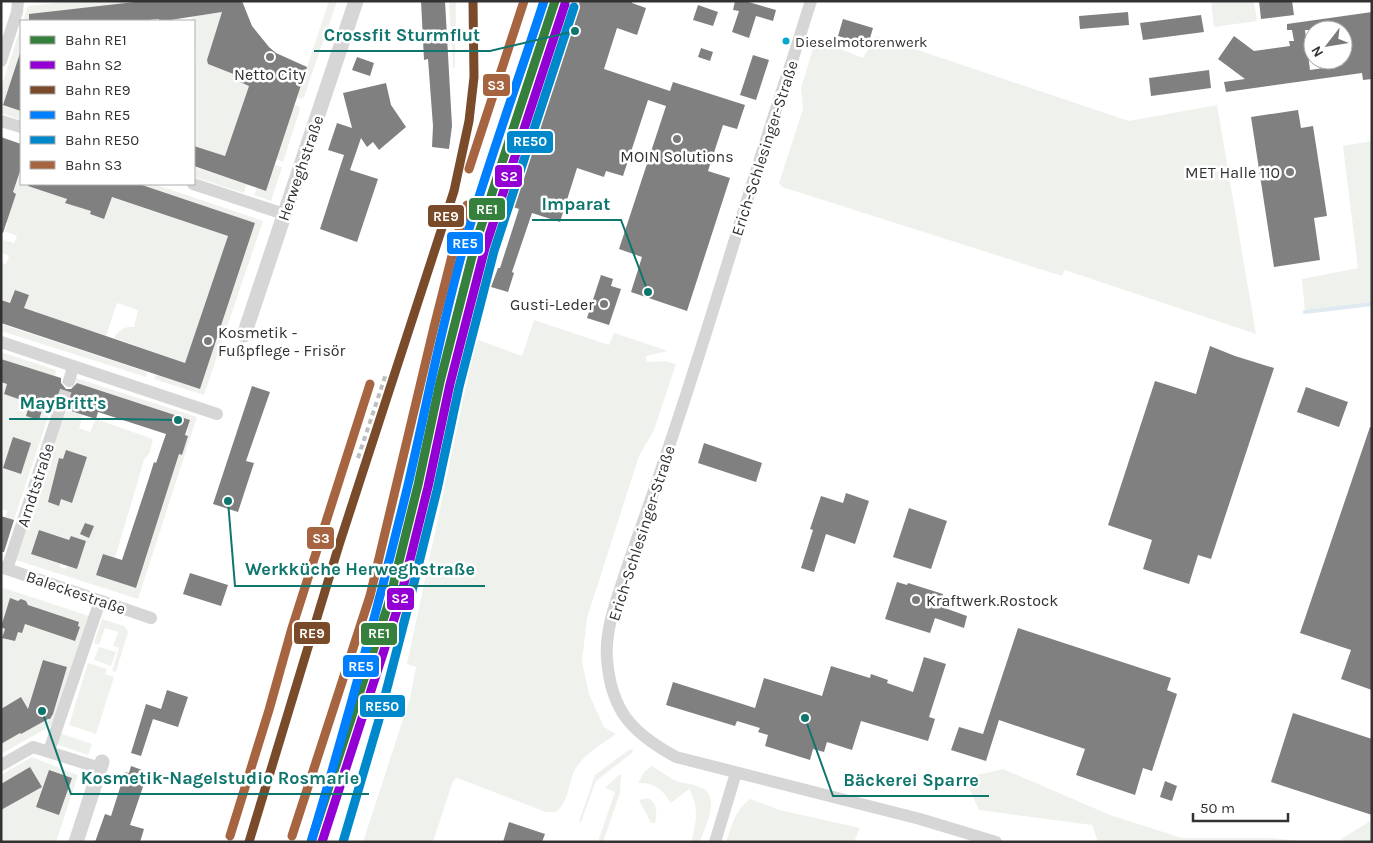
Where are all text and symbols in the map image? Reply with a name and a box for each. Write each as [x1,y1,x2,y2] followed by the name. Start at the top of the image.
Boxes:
[314,18,490,51] callout: Crossfit Sturmflut
[20,20,195,185] legend
[1303,20,1353,70] north arrow
[324,24,480,46] text: Crossfit Sturmflut
[65,31,127,49] text: Bahn RE1
[795,33,928,51] place label: Dieselmotorenwerk
[781,36,791,46] marker: Dieselmotorenwerk
[1307,43,1327,60] text: N
[264,51,276,63] marker: Netto City
[65,56,122,74] text: Bahn S2
[727,58,802,238] street label: Erich-Schlesinger-Straße
[234,65,306,84] place label: Netto City
[482,73,511,97] line badge: S3
[487,77,505,94] text: S3
[65,81,131,99] text: Bahn RE9
[65,106,130,124] text: Bahn RE5
[274,113,327,223] street label: Herweghstraße
[506,130,554,154] line badge: RE50
[65,131,139,149] text: Bahn RE50
[513,133,547,150] text: RE50
[671,133,683,145] marker: MOIN Solutions
[620,147,734,166] place label: MOIN Solutions
[65,156,122,174] text: Bahn S3
[1185,163,1280,182] place label: MET Halle 110
[494,164,523,188] line badge: S2
[1284,166,1296,178] marker: MET Halle 110
[500,168,518,185] text: S2
[532,187,621,220] callout: Imparat
[542,193,610,215] text: Imparat
[468,197,506,221] line badge: RE1
[476,201,498,218] text: RE1
[427,204,465,228] line badge: RE9
[433,208,459,225] text: RE9
[446,231,484,255] line badge: RE5
[452,235,478,252] text: RE5
[510,295,594,314] place label: Gusti-Leder
[598,298,610,310] marker: Gusti-Leder
[218,323,346,360] place label: Kosmetik - Fußpflege - Frisör
[202,335,214,347] marker: Kosmetik - Fußpflege - Frisör
[9,386,116,419] callout: MayBritt's
[20,392,106,414] text: MayBritt's
[13,441,58,530] street label: Arndtstraße
[604,443,679,623] street label: Erich-Schlesinger-Straße
[306,526,335,550] line badge: S3
[312,530,330,547] text: S3
[235,553,485,586] callout: Werkküche Herweghstraße
[245,558,475,580] text: Werkküche Herweghstraße
[24,567,128,618] street label: Baleckestraße
[386,587,415,611] line badge: S2
[391,590,409,607] text: S2
[926,591,1058,610] place label: Kraftwerk.Rostock
[910,594,922,606] marker: Kraftwerk.Rostock
[293,621,331,645] line badge: RE9
[360,622,398,646] line badge: RE1
[299,625,325,642] text: RE9
[368,625,390,642] text: RE1
[342,654,380,678] line badge: RE5
[348,658,374,675] text: RE5
[359,694,406,718] line badge: RE50
[365,698,399,715] text: RE50
[71,761,369,794] callout: Kosmetik-Nagelstudio Rosmarie
[833,763,989,796] callout: Bäckerei Sparre
[81,767,359,789] text: Kosmetik-Nagelstudio Rosmarie
[843,769,979,791] text: Bäckerei Sparre
[1193,790,1288,822] scale bar
[1200,799,1235,817] text: 50 m

